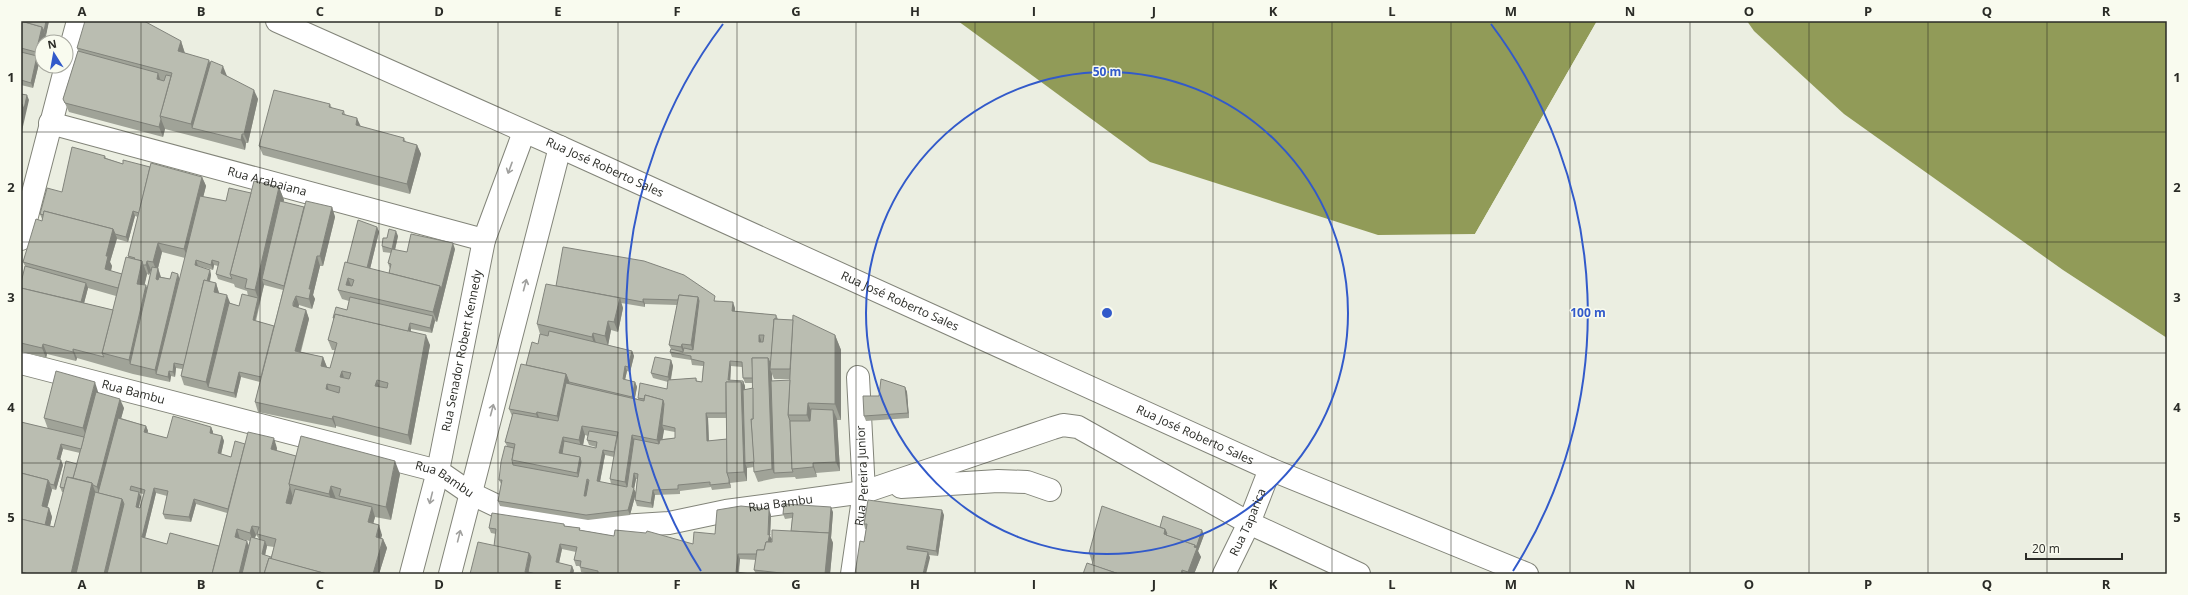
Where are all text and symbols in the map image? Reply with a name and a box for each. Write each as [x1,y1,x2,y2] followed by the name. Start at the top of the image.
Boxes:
[78,2,87,20] text: A
[197,2,206,20] text: B
[316,2,324,20] text: C
[434,2,444,20] text: D
[554,2,562,20] text: E
[673,2,681,20] text: F
[791,2,801,20] text: G
[910,2,920,20] text: H
[1032,2,1036,20] text: I
[1151,2,1156,20] text: J
[1269,2,1278,20] text: K
[1388,2,1396,20] text: L
[1505,2,1517,20] text: M
[1625,2,1635,20] text: N
[1744,2,1754,20] text: O
[1864,2,1872,20] text: P
[1982,2,1992,20] text: Q
[2102,2,2111,20] text: R
[34,34,74,74] north arrow
[46,35,58,52] text: N
[1093,63,1121,80] text: 50 m
[7,68,15,86] text: 1
[2173,68,2181,86] text: 1
[543,133,667,201] street label: Rua José Roberto Sales
[226,162,309,200] street label: Rua Arabaiana
[506,162,514,174] one-way arrow
[7,178,15,196] text: 2
[2173,178,2181,196] text: 2
[437,267,486,433] street label: Rua Senador Robert Kennedy
[838,267,962,335] street label: Rua José Roberto Sales
[521,278,529,291] one-way arrow
[7,288,15,306] text: 3
[2173,288,2181,306] text: 3
[1570,304,1606,321] text: 100 m
[1100,306,1114,320] centre of rings
[100,375,167,408] street label: Rua Bambu
[7,398,15,416] text: 4
[2173,398,2181,416] text: 4
[1134,400,1257,469] street label: Rua José Roberto Sales
[489,404,496,417] one-way arrow
[850,425,872,527] street label: Rua Pereira Junior
[414,456,477,501] street label: Rua Bambu
[1225,486,1270,559] street label: Rua Taparica
[747,490,814,516] street label: Rua Bambu
[426,491,434,504] one-way arrow
[7,508,15,526] text: 5
[2173,508,2181,526] text: 5
[456,530,464,543] one-way arrow
[2026,535,2122,561] scale bar
[2032,540,2060,557] text: 20 m
[78,575,87,593] text: A
[197,575,206,593] text: B
[316,575,324,593] text: C
[434,575,444,593] text: D
[554,575,562,593] text: E
[673,575,681,593] text: F
[791,575,801,593] text: G
[910,575,920,593] text: H
[1032,575,1036,593] text: I
[1151,575,1156,593] text: J
[1269,575,1278,593] text: K
[1388,575,1396,593] text: L
[1505,575,1517,593] text: M
[1625,575,1635,593] text: N
[1744,575,1754,593] text: O
[1864,575,1872,593] text: P
[1982,575,1992,593] text: Q
[2102,575,2111,593] text: R

